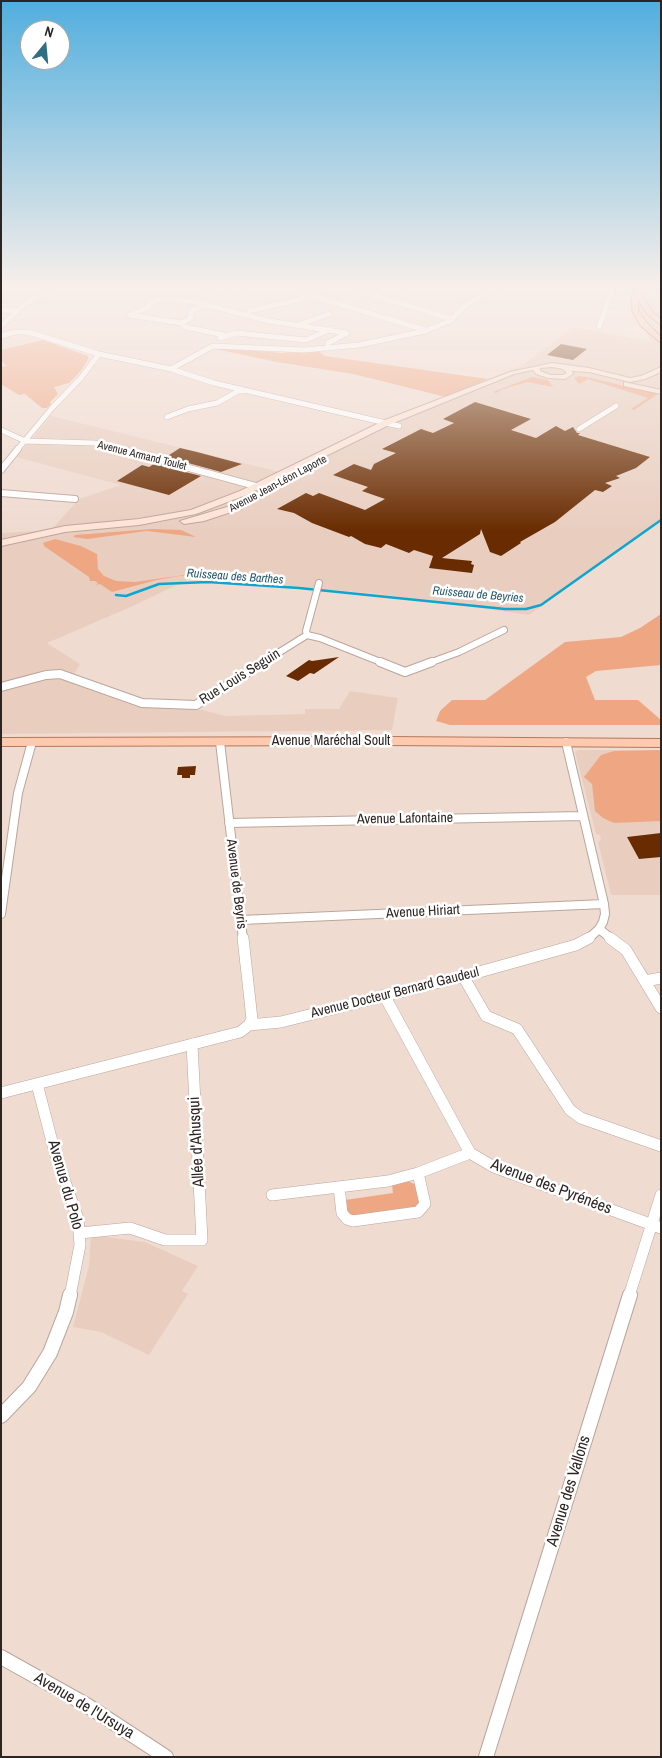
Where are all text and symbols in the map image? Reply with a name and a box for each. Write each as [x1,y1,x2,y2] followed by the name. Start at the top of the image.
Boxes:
[20,20,70,70] north arrow
[42,22,56,41] text: N
[96,439,188,473] street label: Avenue Armand Toulet
[227,453,329,515] street label: Avenue Jean-Léon Laporte
[186,566,284,588] water label: Ruisseau des Barthes
[432,584,524,606] water label: Ruisseau de Beyries
[197,646,283,708] street label: Rue Louis Seguin
[272,733,390,749] street label: Avenue Maréchal Soult
[357,810,453,828] street label: Avenue Lafontaine
[222,838,250,930] street label: Avenue de Beyris
[386,902,460,922] street label: Avenue Hiriart
[309,964,481,1022] street label: Avenue Docteur Bernard Gaudeul
[185,1096,209,1188] street label: Allée d'Ahusqui
[43,1138,87,1232] street label: Avenue du Polo
[488,1155,614,1219] street label: Avenue des Pyrénées
[543,1433,595,1549] street label: Avenue des Vallons
[31,1669,137,1743] street label: Avenue de l'Ursuya

